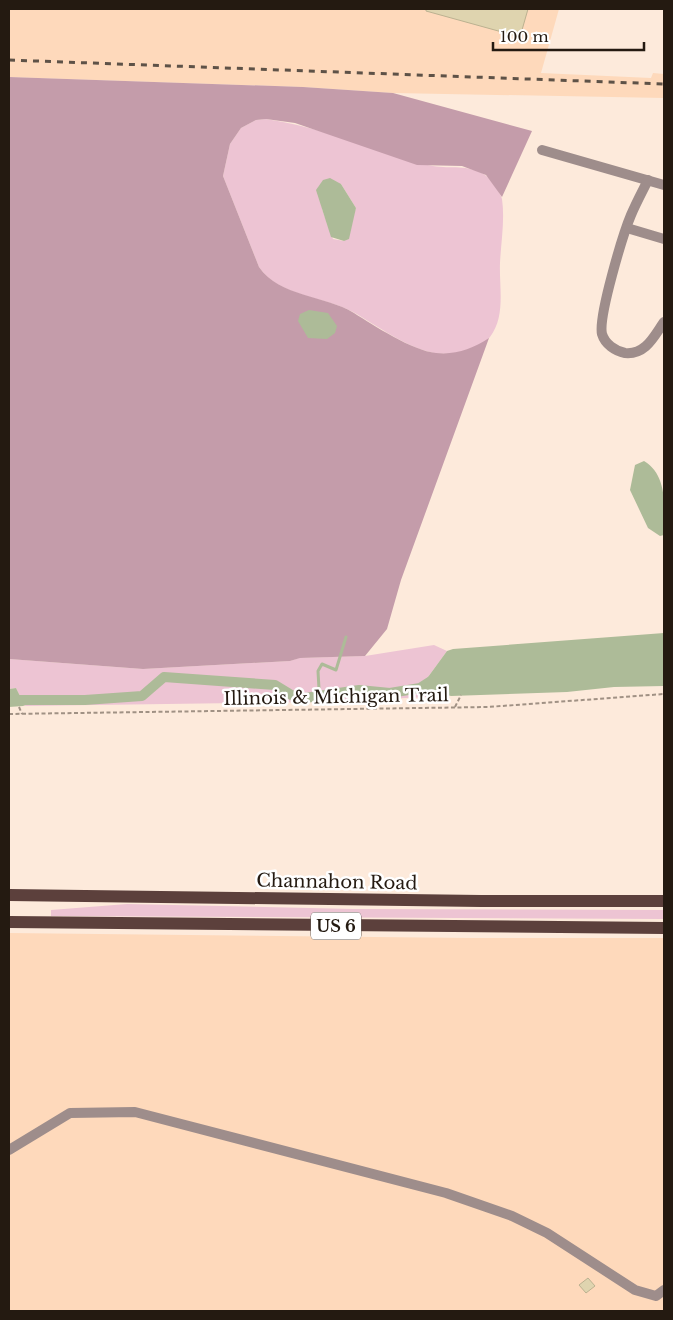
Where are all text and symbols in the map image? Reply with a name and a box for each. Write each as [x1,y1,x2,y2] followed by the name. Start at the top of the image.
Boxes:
[493,20,644,52] scale bar
[500,27,549,46] text: 100 m
[223,684,449,710] street label: Illinois & Michigan Trail
[256,870,418,894] street label: Channahon Road
[311,912,361,939] road number: US 6

